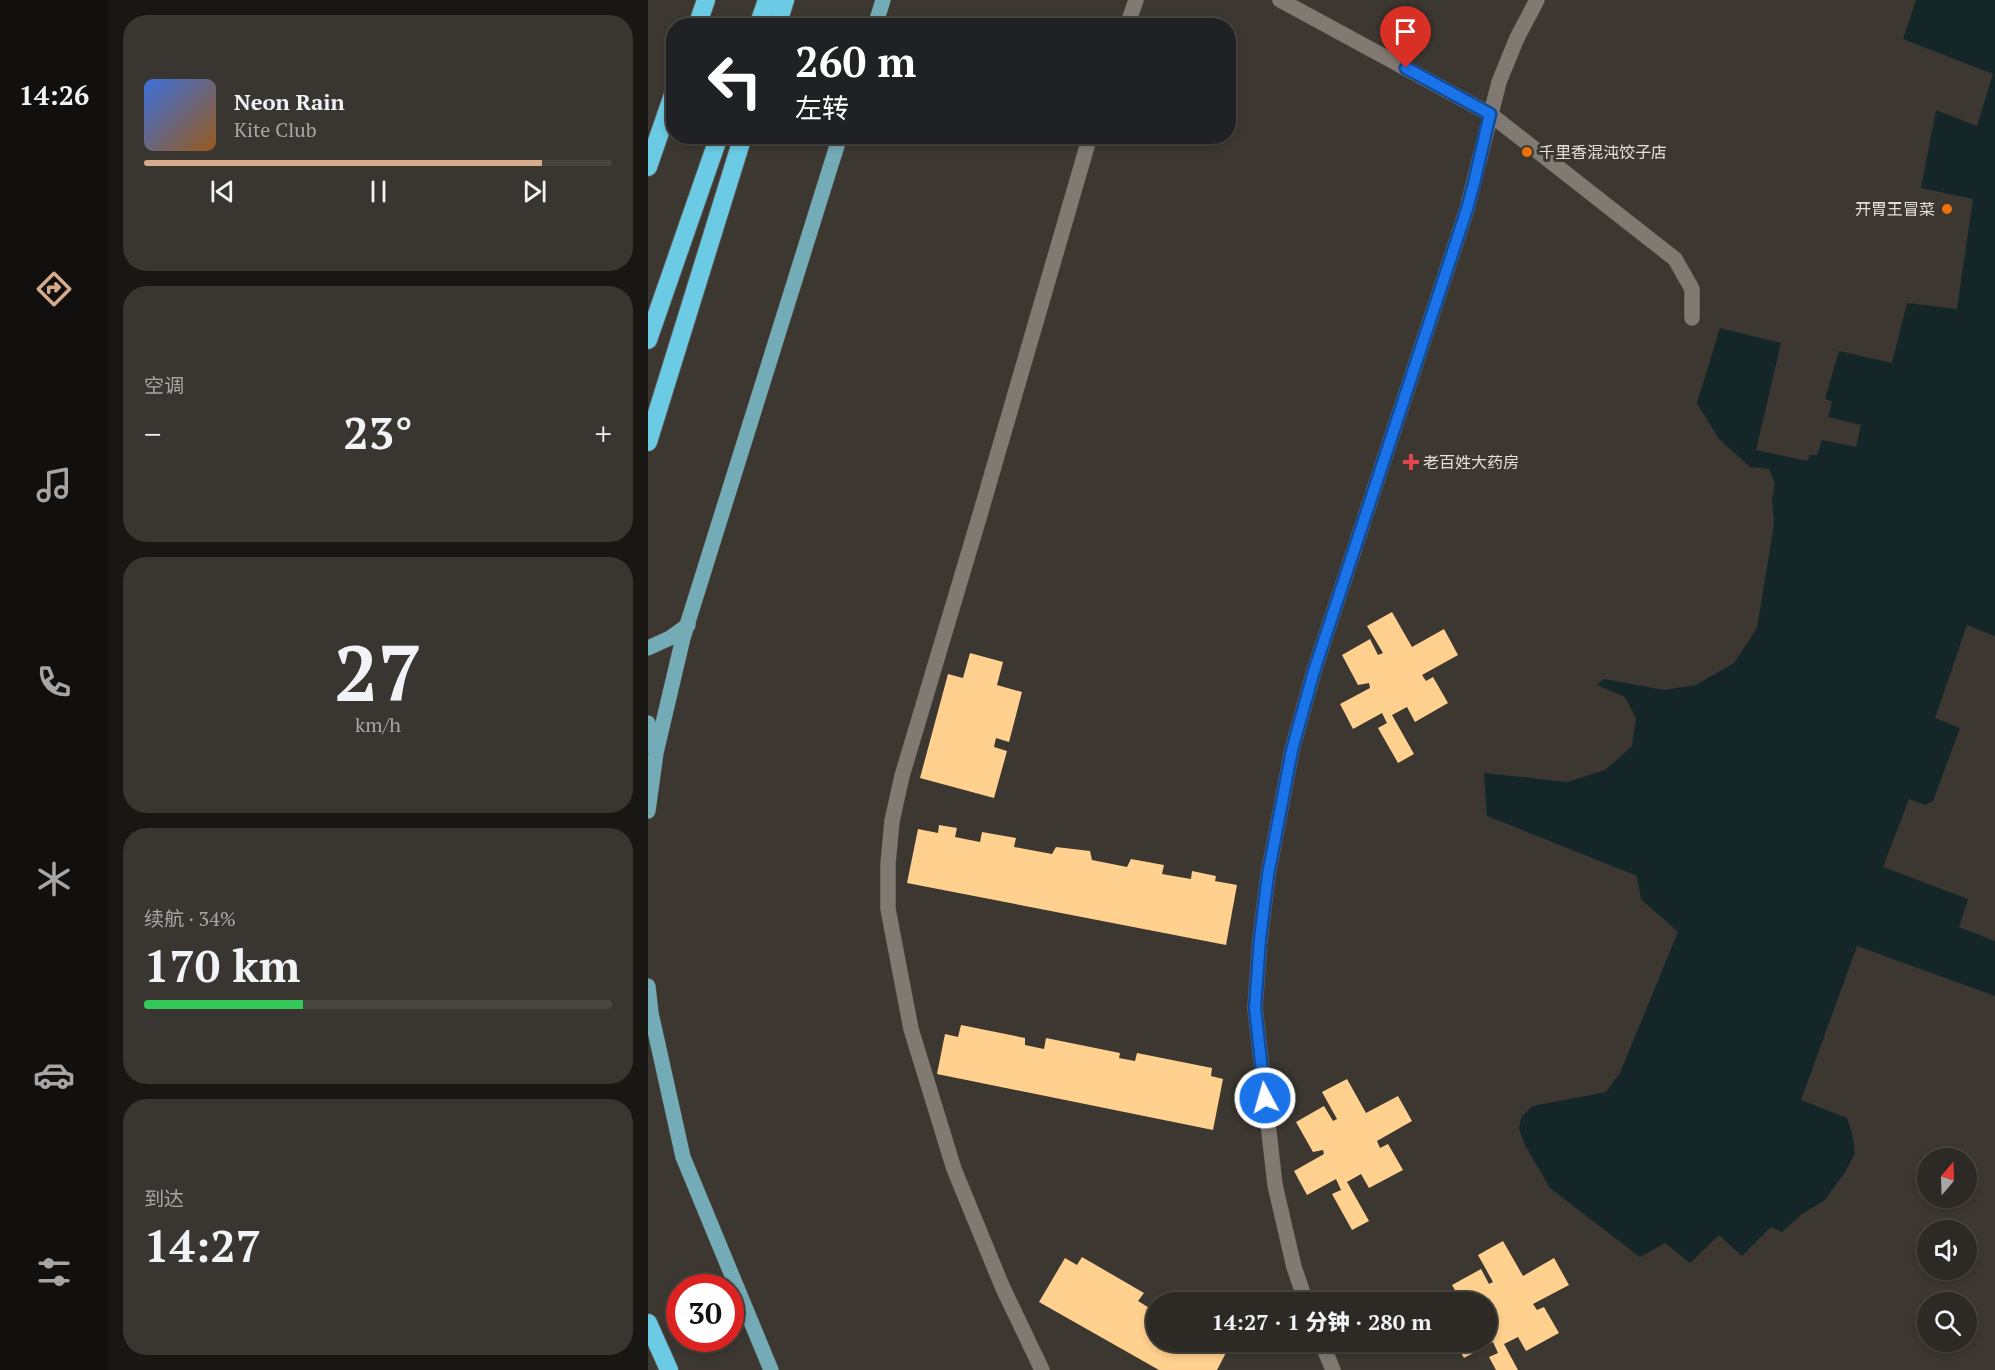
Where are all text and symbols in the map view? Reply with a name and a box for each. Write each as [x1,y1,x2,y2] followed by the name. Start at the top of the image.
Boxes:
[1380,6,1431,68] pin
[1389,15,1422,48] icon: arrive
[795,33,916,89] text: 260 m
[696,42,774,120] icon: left
[19,77,89,113] text: 14:26
[234,87,345,116] text: Neon Rain
[795,90,849,126] text: 左转
[234,116,317,143] text: Kite Club
[1539,141,1667,163] place label: 千里香混沌饺子店
[1520,145,1534,159] marker: 千里香混沌饺子店
[206,175,239,208] icon: previous
[362,175,395,208] icon: pause
[518,175,551,208] icon: next
[1855,198,1935,220] place label: 开胃王冒菜
[1940,202,1954,216] marker: 开胃王冒菜
[33,268,75,310] icon: directions
[144,372,184,399] text: 空调
[343,402,413,462] text: 23°
[144,412,162,455] text: −
[594,412,612,455] text: +
[1423,451,1519,473] place label: 老百姓大药房
[1404,455,1418,469] marker: 老百姓大药房
[33,464,75,506] icon: music
[334,620,422,723] text: 27
[33,661,75,703] icon: phone
[355,711,401,738] text: km/h
[33,858,75,900] icon: climate
[144,905,236,932] text: 续航 · 34%
[144,935,300,995] text: 170 km
[33,1054,75,1096] icon: car
[1233,1066,1297,1130] position arrow
[1917,1148,1977,1208] north arrow
[1917,1148,1977,1352] map controls
[144,1185,184,1212] text: 到达
[144,1215,261,1275] text: 14:27
[1917,1220,1977,1280] button: sound
[33,1251,75,1293] icon: filters
[666,1274,744,1352] speed limit sign: 30
[1917,1292,1977,1352] button: search
[1212,1307,1431,1336] text: 14:27 · 1 分钟 · 280 m

